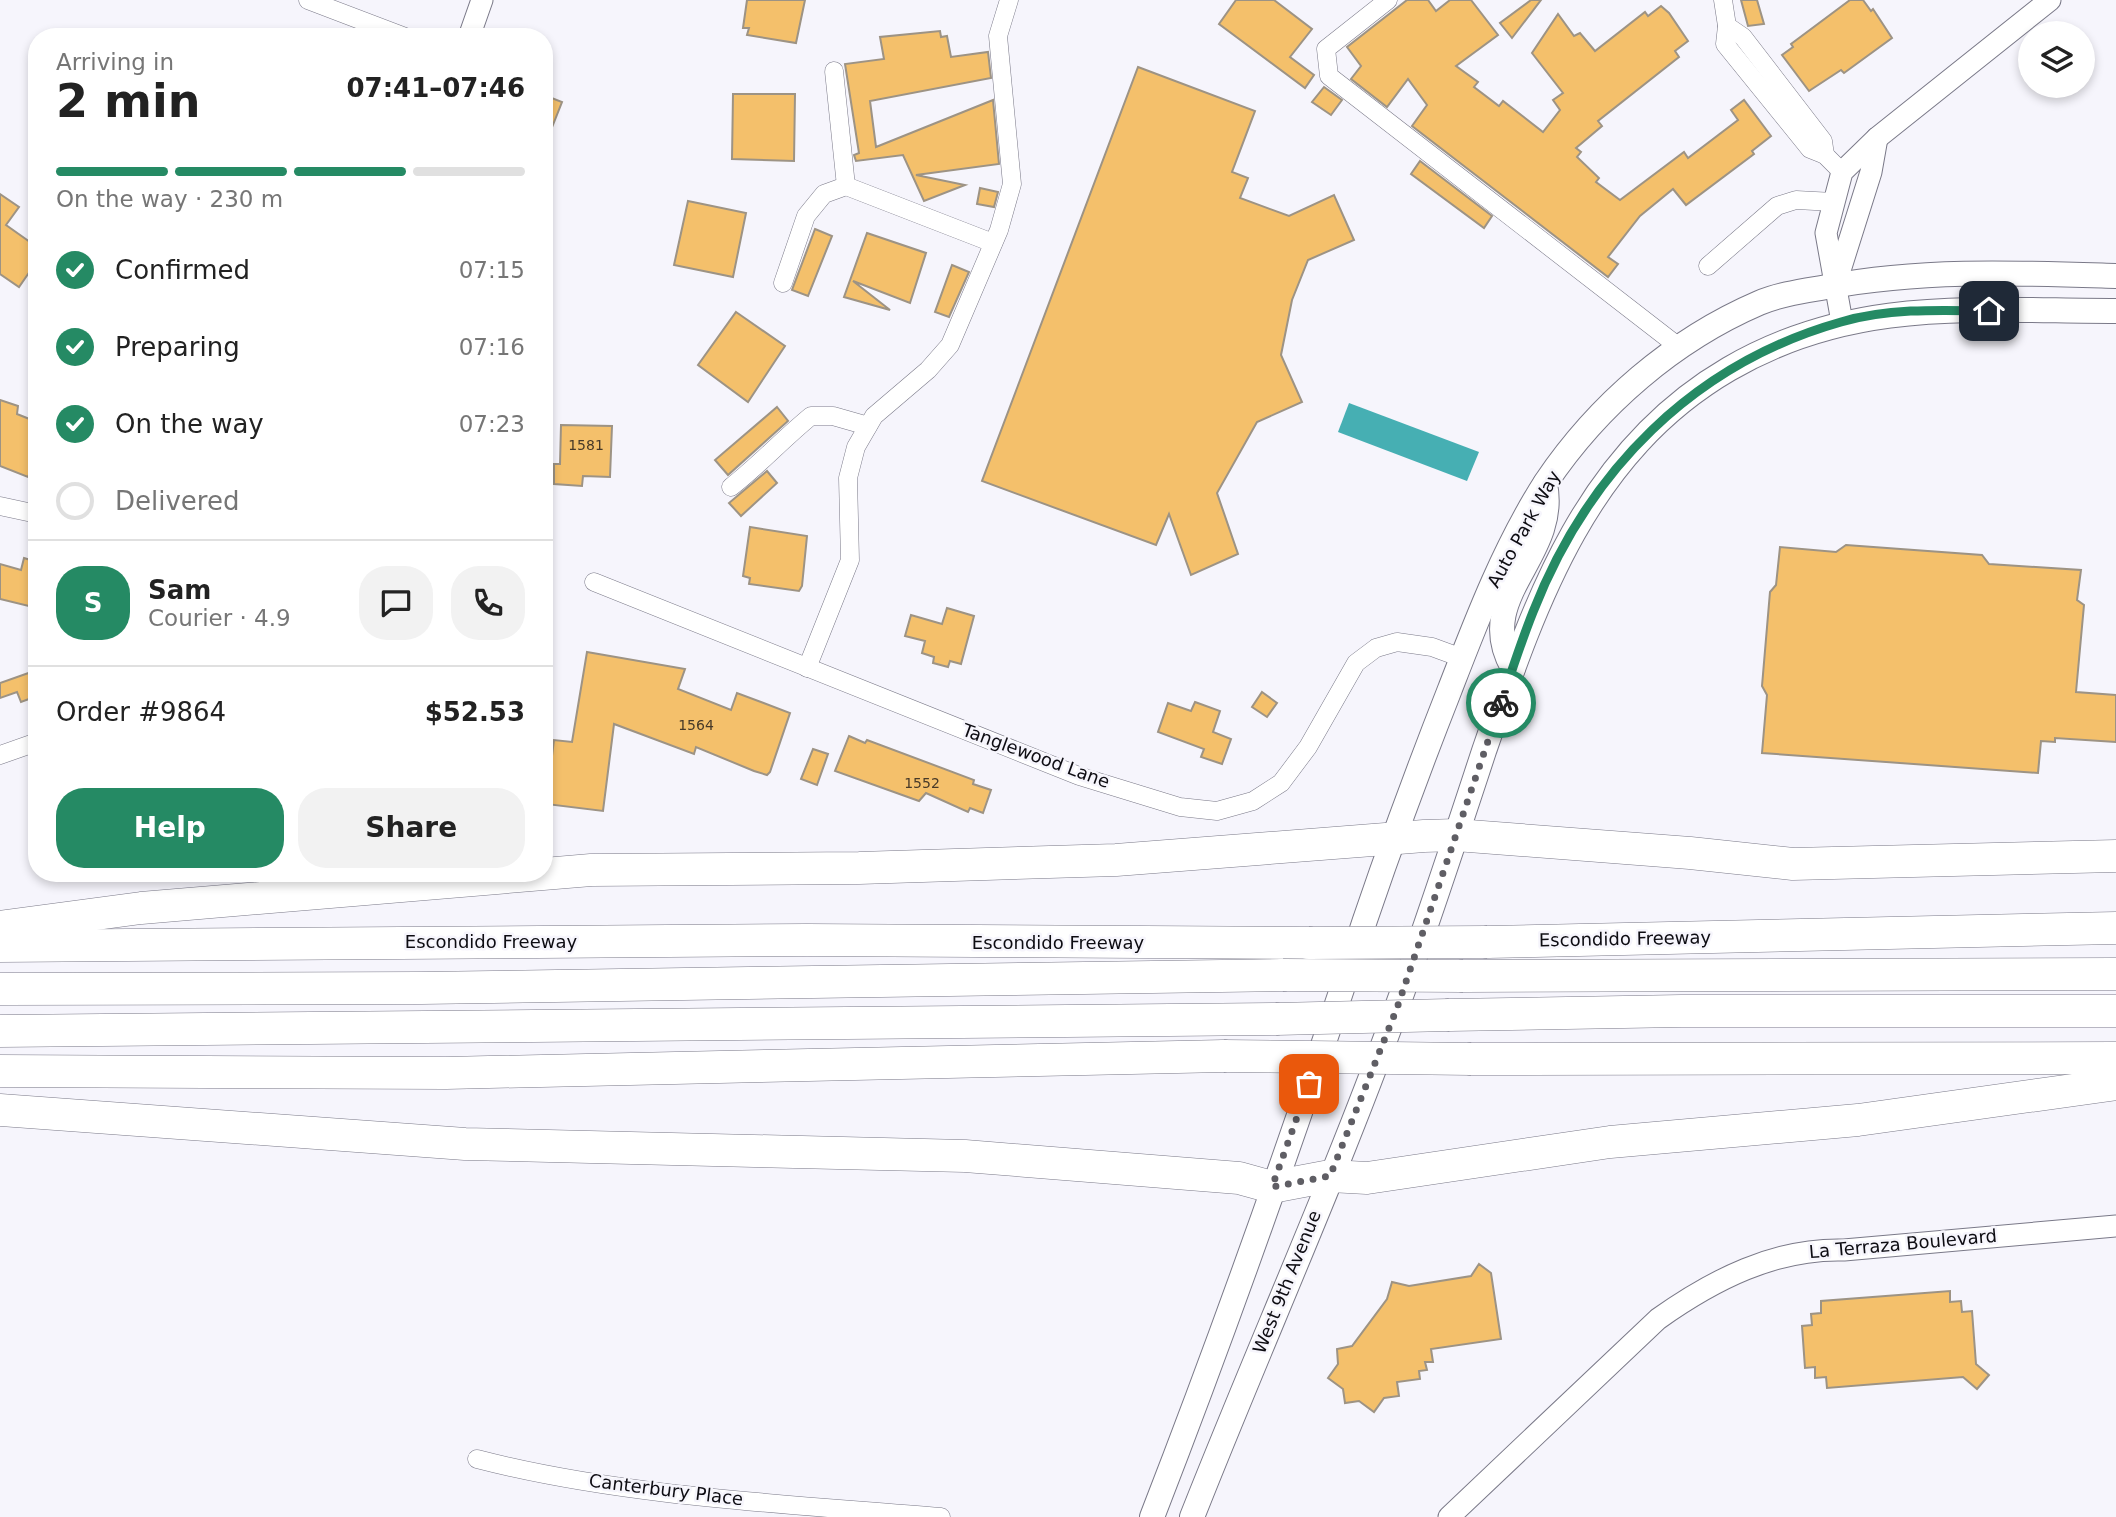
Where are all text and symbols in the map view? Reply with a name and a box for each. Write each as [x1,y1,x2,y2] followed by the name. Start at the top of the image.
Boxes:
[2018,21,2095,98] map controls
[2018,21,2095,98] button: layers
[56,49,174,75] text: Arriving in
[346,73,525,103] text: 07:41–07:46
[56,74,200,128] text: 2 min
[56,186,283,212] text: On the way · 230 m
[56,251,94,289] icon: check
[115,255,250,285] text: Confirmed
[459,257,525,283] text: 07:15
[1959,281,2019,341] pin
[1970,292,2008,330] icon: home
[56,328,94,366] icon: check
[115,332,240,362] text: Preparing
[459,334,525,360] text: 07:16
[56,405,94,443] icon: check
[115,409,264,439] text: On the way
[459,411,525,437] text: 07:23
[568,437,604,453] house number: 1581
[1483,466,1565,591] street label: Auto Park Way
[115,486,239,516] text: Delivered
[359,566,433,640] button: chat
[451,566,525,640] button: phone
[148,575,211,605] text: Sam
[84,588,102,618] text: S
[148,605,291,631] text: Courier · 4.9
[1466,668,1536,738] courier
[1482,684,1520,722] icon: bike
[56,697,226,727] text: Order #9864
[425,697,525,727] text: $52.53
[678,717,714,733] house number: 1564
[959,719,1113,792] street label: Tanglewood Lane
[904,775,940,791] house number: 1552
[56,788,284,868] button: Help
[298,788,525,868] button: Share
[1539,926,1712,951] street label: Escondido Freeway
[405,931,577,952] street label: Escondido Freeway
[972,932,1144,953] street label: Escondido Freeway
[1279,1054,1339,1114] pin
[1290,1065,1328,1103] icon: bag
[1248,1207,1325,1356] street label: West 9th Avenue
[1808,1225,1998,1262] street label: La Terraza Boulevard
[588,1470,744,1509] street label: Canterbury Place

